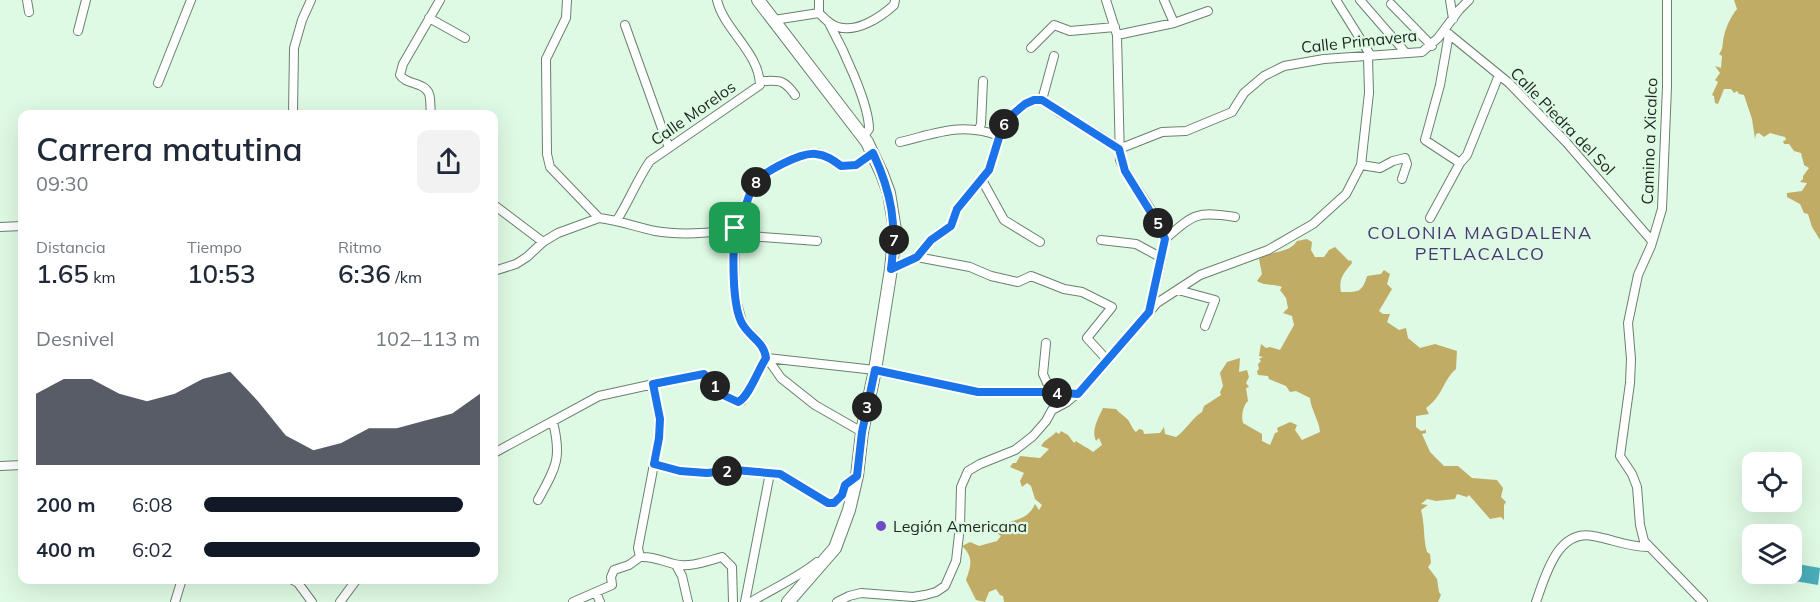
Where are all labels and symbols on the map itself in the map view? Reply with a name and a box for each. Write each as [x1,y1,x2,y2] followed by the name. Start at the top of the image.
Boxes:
[1300,25,1418,57] street label: Calle Primavera
[1506,63,1620,179] street label: Calle Piedra del Sol
[647,76,739,150] street label: Calle Morelos
[1637,77,1661,205] street label: Camino a Xicalco
[989,109,1019,139] pin: 6
[741,167,771,197] pin: 8
[709,202,760,253] pin
[1143,208,1173,238] pin: 5
[1367,221,1593,265] district label: COLONIA MAGDALENA PETLACALCO
[879,225,909,255] pin: 7
[700,371,730,401] pin: 1
[1042,378,1072,408] pin: 4
[852,392,882,422] pin: 3
[712,456,742,486] pin: 2
[893,516,1027,536] place label: Legión Americana
[874,519,888,533] marker: Legión Americana

